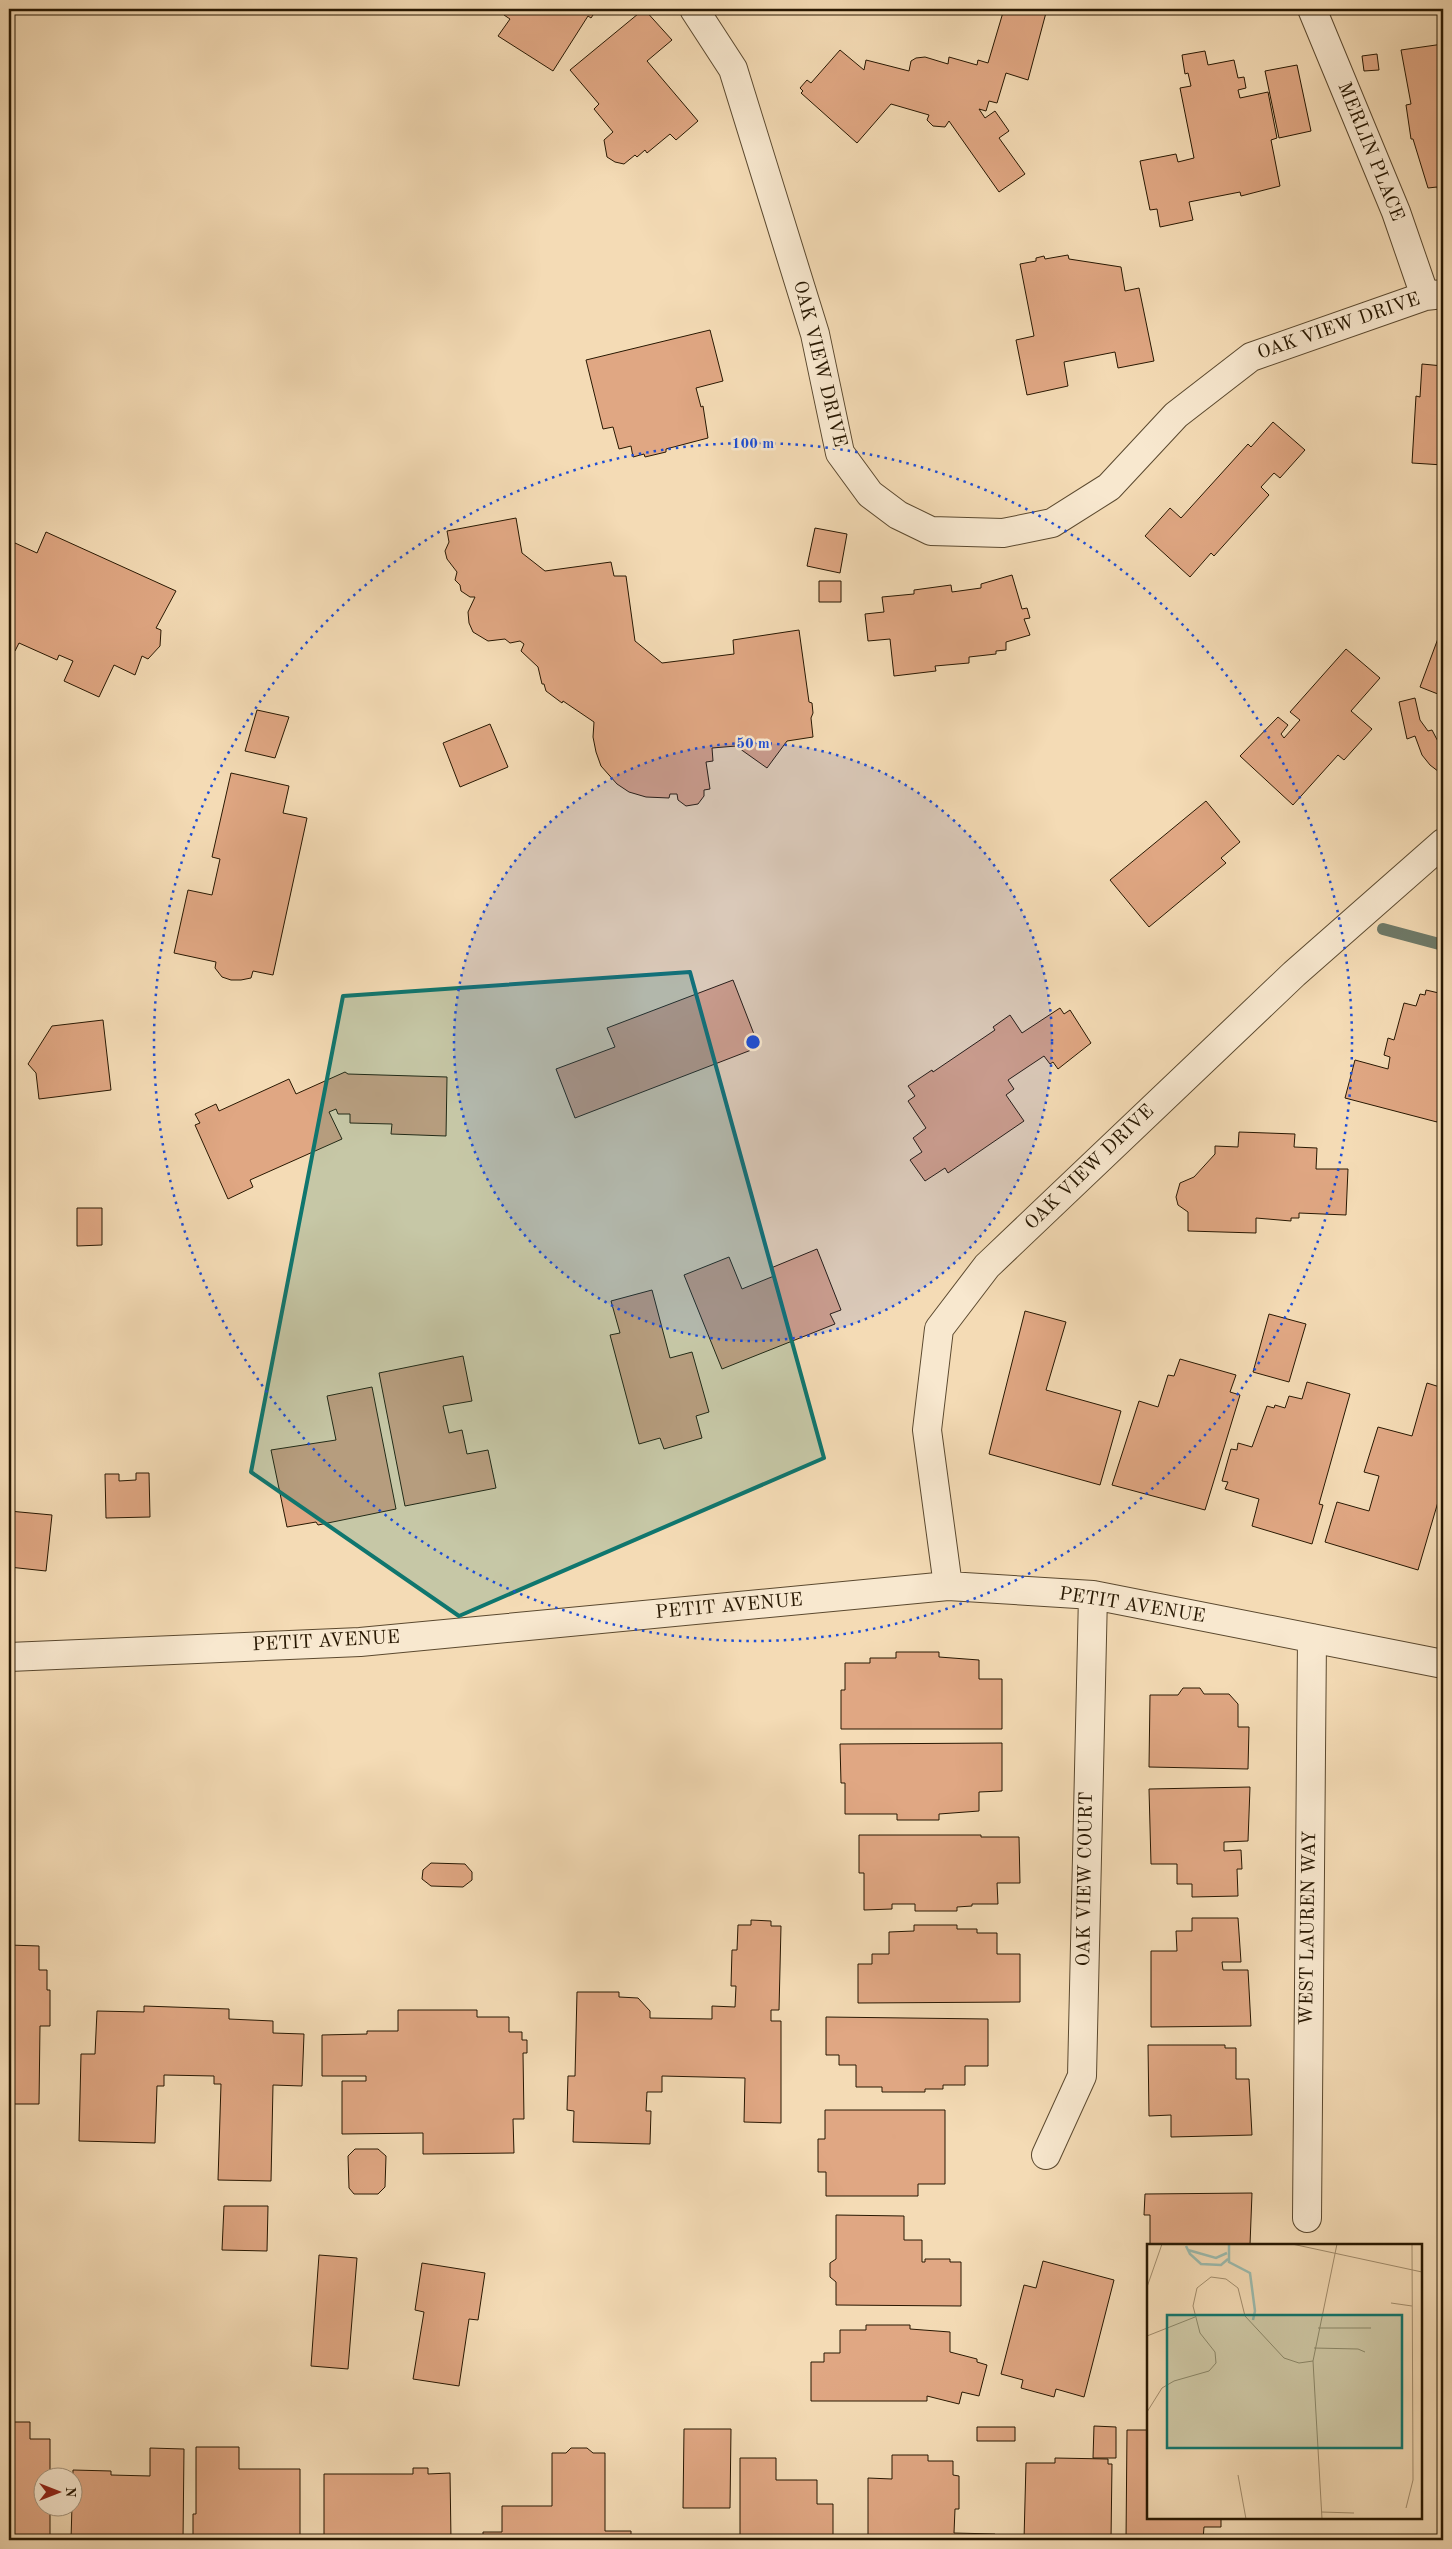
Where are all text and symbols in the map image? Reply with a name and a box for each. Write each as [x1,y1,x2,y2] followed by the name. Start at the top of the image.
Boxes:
[1333,80,1407,224] street label: MERLIN PLACE
[789,279,849,449] street label: OAK VIEW DRIVE
[1255,290,1423,364] street label: OAK VIEW DRIVE
[732,437,774,452] text: 100 m
[736,737,770,752] text: 50 m
[744,1033,762,1051] centre of rings
[1022,1102,1158,1234] street label: OAK VIEW DRIVE
[1058,1585,1206,1627] street label: PETIT AVENUE
[655,1591,803,1623] street label: PETIT AVENUE
[252,1629,400,1655] street label: PETIT AVENUE
[1075,1791,1097,1967] street label: OAK VIEW COURT
[1298,1830,1320,2026] street label: WEST LAUREN WAY
[1147,2244,1422,2519] inset map
[32,2466,82,2516] north arrow
[63,2487,77,2498] text: N

